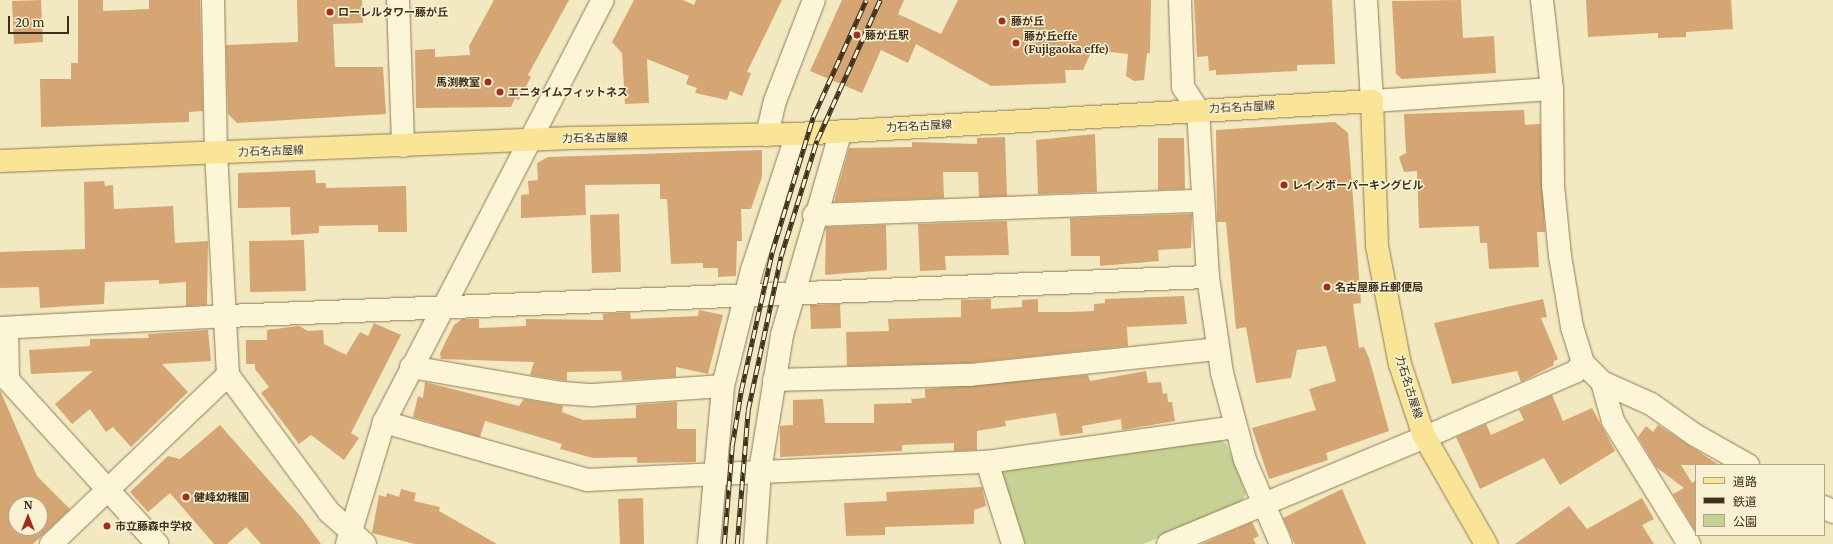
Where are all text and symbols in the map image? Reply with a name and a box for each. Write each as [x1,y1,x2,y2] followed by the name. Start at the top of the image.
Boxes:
[338,5,448,19] place label: ローレルタワー藤が丘
[325,7,335,17] marker: ローレルタワー藤が丘
[10,8,71,34] scale bar
[1011,14,1044,28] place label: 藤が丘
[15,15,44,30] text: 20 m
[996,15,1008,27] marker: 藤が丘
[865,28,909,42] place label: 藤が丘駅
[852,30,862,40] marker: 藤が丘駅
[1024,30,1109,56] place label: 藤が丘effe (Fujigaoka effe)
[1011,38,1021,48] marker: 藤が丘effe (Fujigaoka effe)
[436,75,480,89] place label: 馬渕教室
[483,77,493,87] marker: 馬渕教室
[508,85,629,99] place label: エニタイムフィットネス
[495,87,505,97] marker: エニタイムフィットネス
[1209,99,1275,115] street label: 力石名古屋線
[886,118,952,134] street label: 力石名古屋線
[562,131,628,145] street label: 力石名古屋線
[238,143,304,159] street label: 力石名古屋線
[1292,178,1424,192] place label: レインボーパーキングビル
[1279,180,1289,190] marker: レインボーパーキングビル
[1335,280,1423,294] place label: 名古屋藤丘郵便局
[1322,282,1332,292] marker: 名古屋藤丘郵便局
[1393,354,1425,420] street label: 力石名古屋線
[1695,464,1825,536] legend
[1733,474,1757,489] text: 道路
[194,490,249,504] place label: 健峰幼稚園
[181,492,191,502] marker: 健峰幼稚園
[1733,494,1757,509] text: 鉄道
[8,496,48,536] north arrow
[24,498,32,512] text: N
[1733,514,1757,529] text: 公園
[115,519,192,533] place label: 市立藤森中学校
[102,521,112,531] marker: 市立藤森中学校

